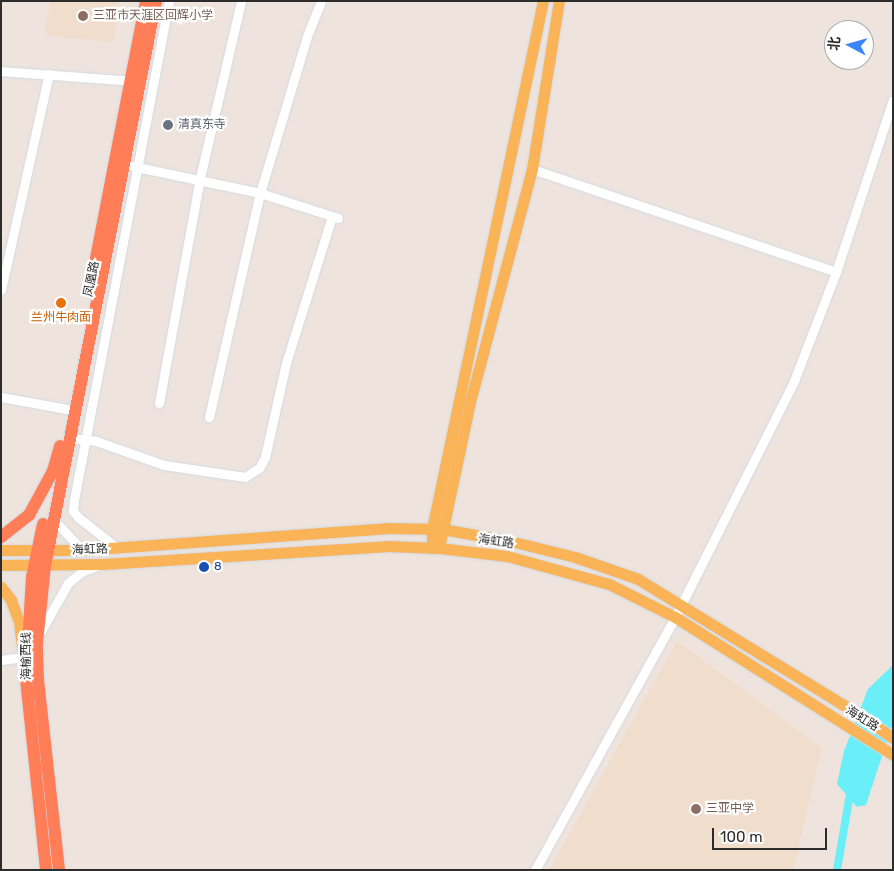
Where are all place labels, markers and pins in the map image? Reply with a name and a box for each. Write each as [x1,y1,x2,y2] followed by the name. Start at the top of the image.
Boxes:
[93,9,213,23] place label: 三亚市天涯区回辉小学
[77,10,89,22] marker: 三亚市天涯区回辉小学
[178,118,226,132] place label: 清真东寺
[162,119,174,131] marker: 清真东寺
[55,297,67,309] marker: 兰州牛肉面
[31,311,91,325] place label: 兰州牛肉面
[214,560,222,574] place label: 8
[198,561,210,573] marker: 8
[706,802,754,816] place label: 三亚中学
[690,803,702,815] marker: 三亚中学

